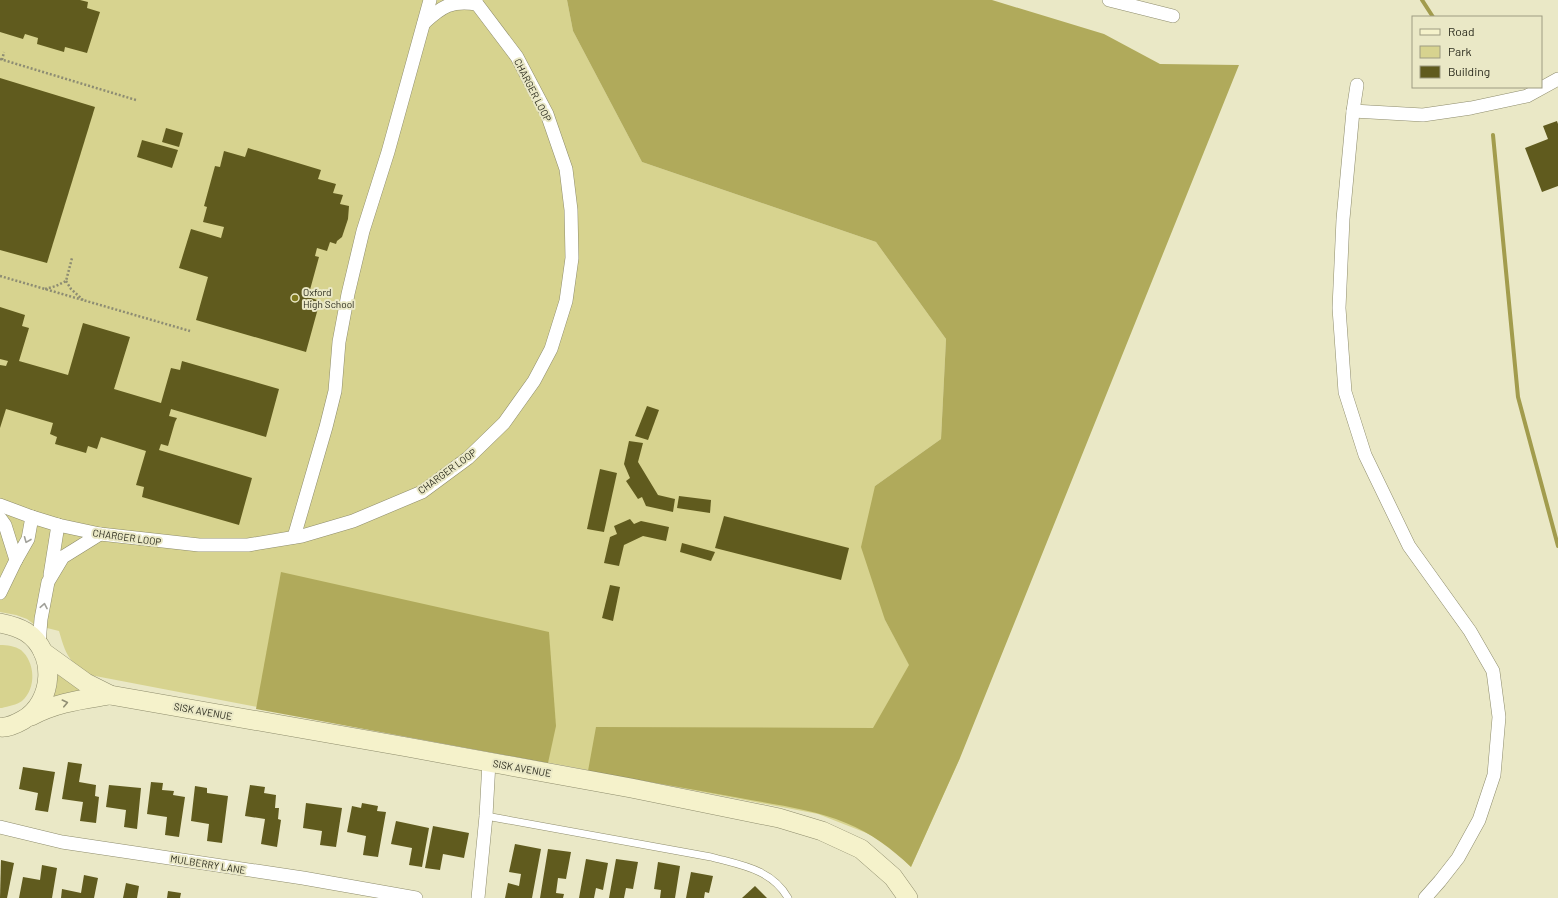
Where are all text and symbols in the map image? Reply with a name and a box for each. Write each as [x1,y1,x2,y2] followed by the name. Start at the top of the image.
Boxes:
[1412,16,1542,88] legend
[1448,24,1475,38] text: Road
[1448,44,1472,58] text: Park
[512,56,554,124] street label: CHARGER LOOP
[1448,64,1490,78] text: Building
[303,286,354,310] place label: Oxford High School
[290,293,300,303] marker: Oxford High School
[415,446,479,496] street label: CHARGER LOOP
[92,526,162,548] street label: CHARGER LOOP
[23,536,31,543] one-way arrow
[39,603,48,609] one-way arrow
[62,699,68,707] one-way arrow
[173,700,233,722] street label: SISK AVENUE
[492,757,552,779] street label: SISK AVENUE
[169,852,247,876] street label: MULBERRY LANE

